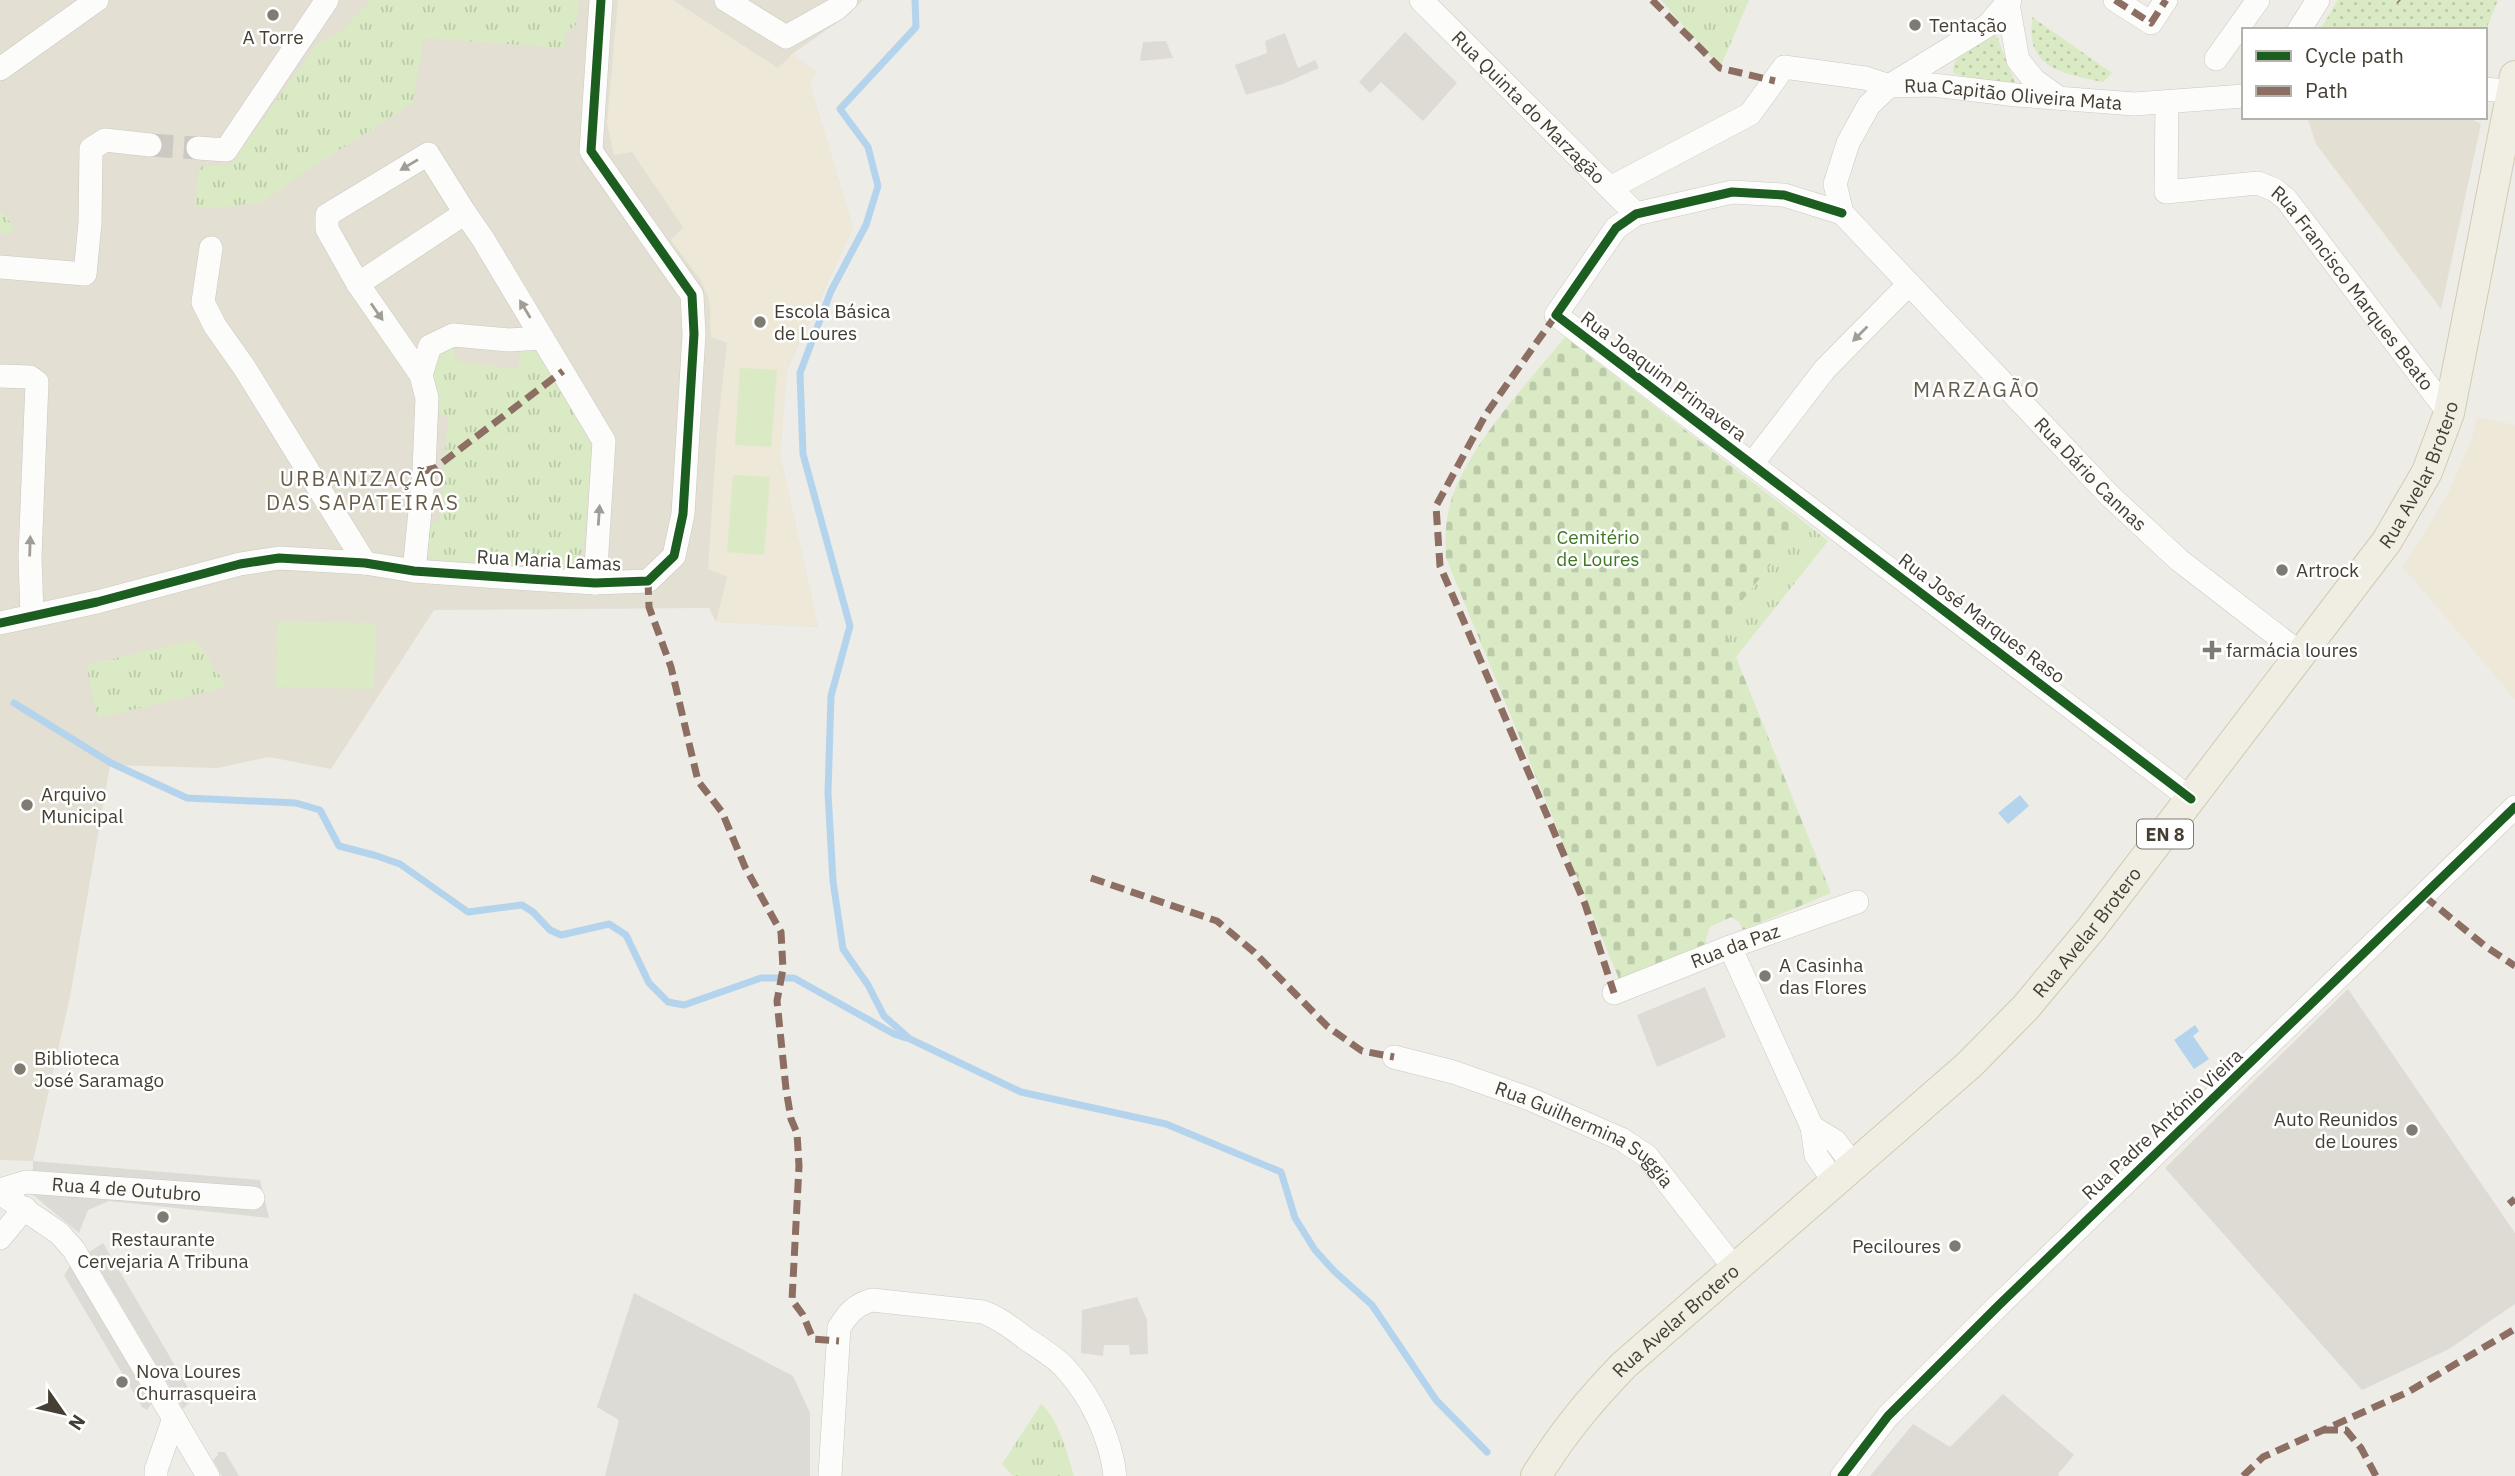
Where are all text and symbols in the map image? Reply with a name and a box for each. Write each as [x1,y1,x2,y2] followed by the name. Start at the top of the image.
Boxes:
[265,7,281,23] marker: A Torre
[1929,13,2007,37] place label: Tentação
[1907,17,1923,33] marker: Tentação
[242,25,304,49] place label: A Torre
[1447,26,1611,189] street label: Rua Quinta do Marzagão
[2242,28,2487,119] legend
[2305,41,2404,69] text: Cycle path
[1904,73,2123,115] street label: Rua Capitão Oliveira Mata
[2305,76,2348,104] text: Path
[400,159,419,172] one-way arrow
[2267,180,2439,395] street label: Rua Francisco Marques Beato
[774,299,890,345] place label: Escola Básica de Loures
[519,300,532,319] one-way arrow
[370,303,384,321] one-way arrow
[1576,306,1752,446] street label: Rua Joaquim Primavera
[752,314,768,330] marker: Escola Básica de Loures
[1852,325,1869,341] one-way arrow
[1913,375,2041,403] district label: MARZAGÃO
[2374,399,2463,553] street label: Rua Avelar Brotero
[2029,412,2152,536] street label: Rua Dário Cannas
[266,464,460,516] district label: URBANIZAÇÃO DAS SAPATEIRAS
[594,504,605,526] one-way arrow
[1556,525,1640,571] park label: Cemitério de Loures
[25,535,36,557] one-way arrow
[476,544,622,576] street label: Rua Maria Lamas
[1894,547,2070,689] street label: Rua José Marques Raso
[2296,558,2359,582] place label: Artrock
[2274,562,2290,578] marker: Artrock
[2226,638,2358,662] place label: farmácia loures
[2204,642,2220,658] marker: farmácia loures
[41,782,123,828] place label: Arquivo Municipal
[19,797,35,813] marker: Arquivo Municipal
[2137,820,2193,848] road number: EN 8
[2027,862,2146,1002] street label: Rua Avelar Brotero
[1687,918,1783,973] street label: Rua da Paz
[1779,953,1867,999] place label: A Casinha das Flores
[1757,968,1773,984] marker: A Casinha das Flores
[2077,1043,2247,1205] street label: Rua Padre António Vieira
[34,1046,164,1092] place label: Biblioteca José Saramago
[12,1061,28,1077] marker: Biblioteca José Saramago
[1492,1076,1679,1192] street label: Rua Guilhermina Suggia
[2274,1107,2398,1153] place label: Auto Reunidos de Loures
[2404,1122,2420,1138] marker: Auto Reunidos de Loures
[51,1172,202,1206] street label: Rua 4 de Outubro
[155,1209,171,1225] marker: Restaurante Cervejaria A Tribuna
[77,1227,249,1273] place label: Restaurante Cervejaria A Tribuna
[1852,1234,1941,1258] place label: Peciloures
[1947,1238,1963,1254] marker: Peciloures
[1607,1259,1744,1382] street label: Rua Avelar Brotero
[136,1359,257,1405] place label: Nova Loures Churrasqueira
[114,1374,130,1390] marker: Nova Loures Churrasqueira
[28,1378,98,1448] north arrow
[63,1410,91,1435] text: N

